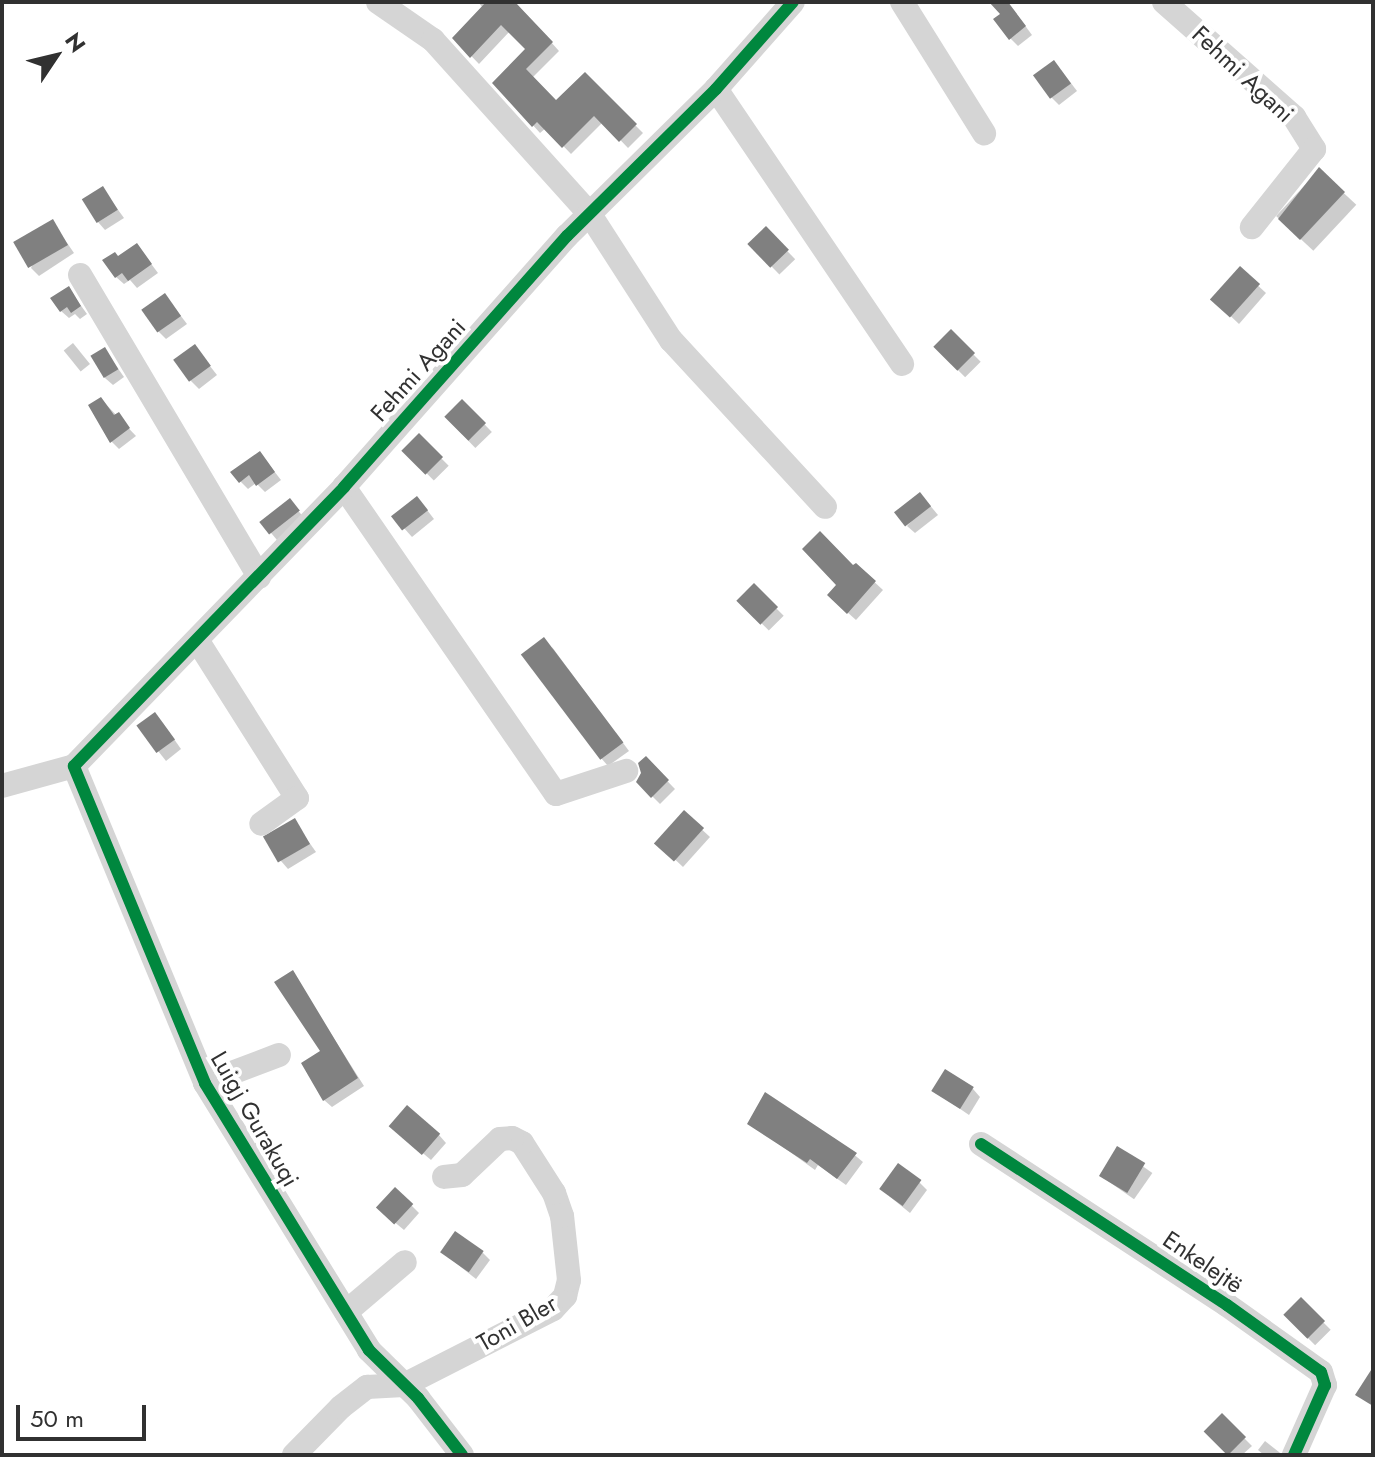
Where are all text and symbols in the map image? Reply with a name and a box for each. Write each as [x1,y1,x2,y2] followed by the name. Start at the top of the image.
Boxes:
[16,16,96,96] north arrow
[1186,20,1300,128] street label: Fehmi Agani
[58,26,94,59] text: N
[364,313,472,427] street label: Fehmi Agani
[205,1046,305,1192] street label: Luigj Gurakuqi
[1157,1225,1249,1299] street label: Enkelejtë
[472,1289,562,1357] street label: Toni Bler
[20,1389,150,1439] scale bar
[30,1401,84,1436] text: 50 m

